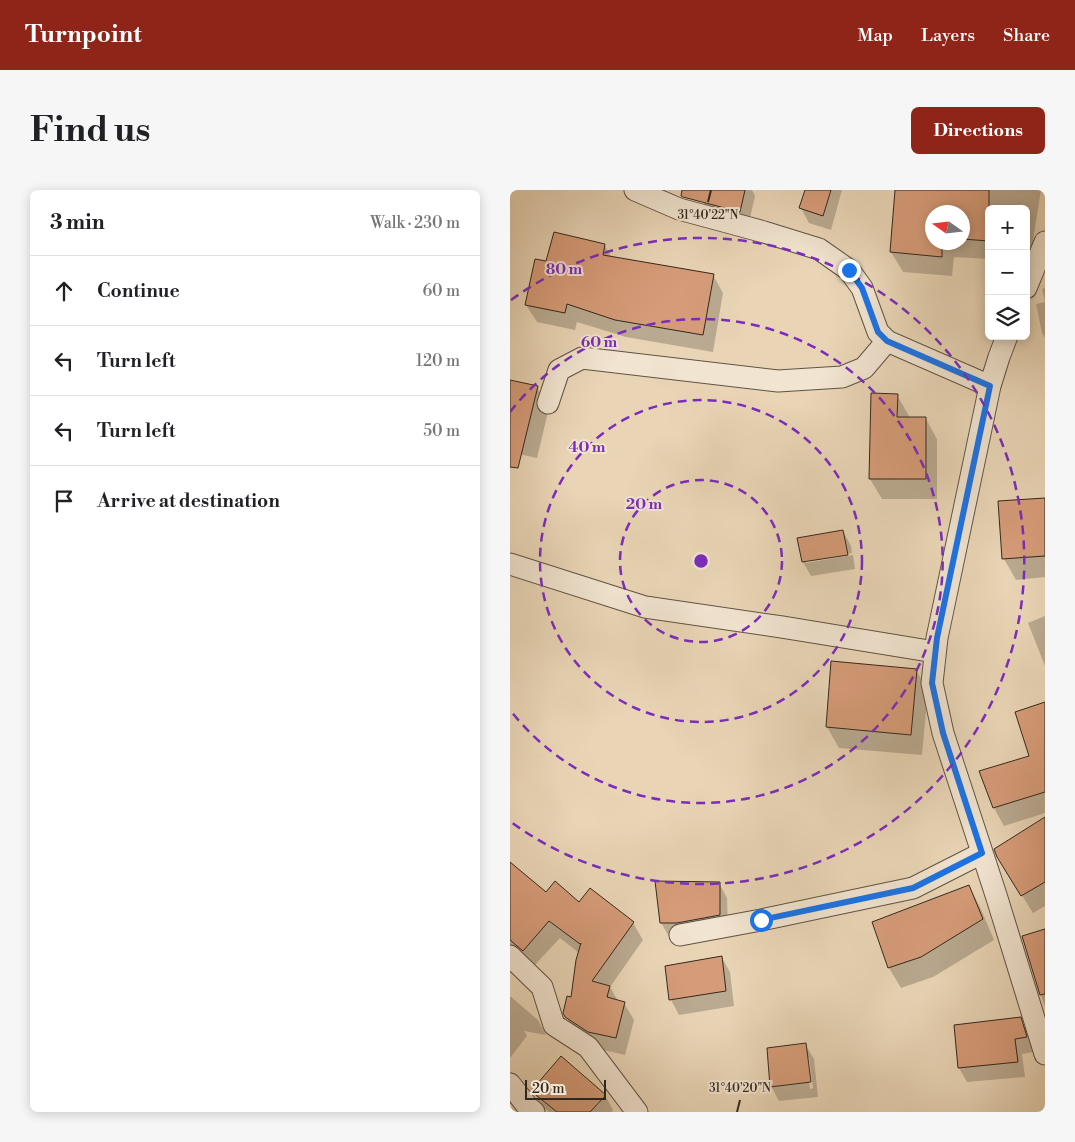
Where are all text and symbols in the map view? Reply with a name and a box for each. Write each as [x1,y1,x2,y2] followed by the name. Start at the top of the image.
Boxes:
[25,20,142,50] text: Turnpoint
[858,24,893,47] text: Map
[921,24,975,47] text: Layers
[1003,24,1050,47] text: Share
[911,107,1045,154] button: Directions
[30,109,150,152] text: Find us
[925,205,970,250] north arrow
[985,205,1030,340] map controls
[985,205,1030,250] button: +
[678,208,739,223] text: 31°40'22"N
[50,210,105,236] text: 3 min
[370,213,460,233] text: Walk · 230 m
[985,250,1030,295] button: −
[838,259,861,282] route end
[546,260,583,279] text: 80 m
[50,277,78,305] icon: ahead
[97,279,180,303] text: Continue
[422,281,460,301] text: 60 m
[985,295,1030,340] button: layers
[581,333,618,352] text: 60 m
[50,347,78,375] icon: left
[97,349,176,373] text: Turn left
[416,351,460,371] text: 120 m
[50,417,78,445] icon: left
[97,419,176,443] text: Turn left
[423,421,460,441] text: 50 m
[568,438,606,457] text: 40 m
[50,487,78,515] icon: arrive
[97,489,280,513] text: Arrive at destination
[626,495,663,514] text: 20 m
[692,552,710,570] centre of rings
[750,909,773,932] route start
[525,1077,606,1100] scale bar
[532,1080,564,1098] text: 20 m
[709,1081,771,1096] text: 31°40'20"N

